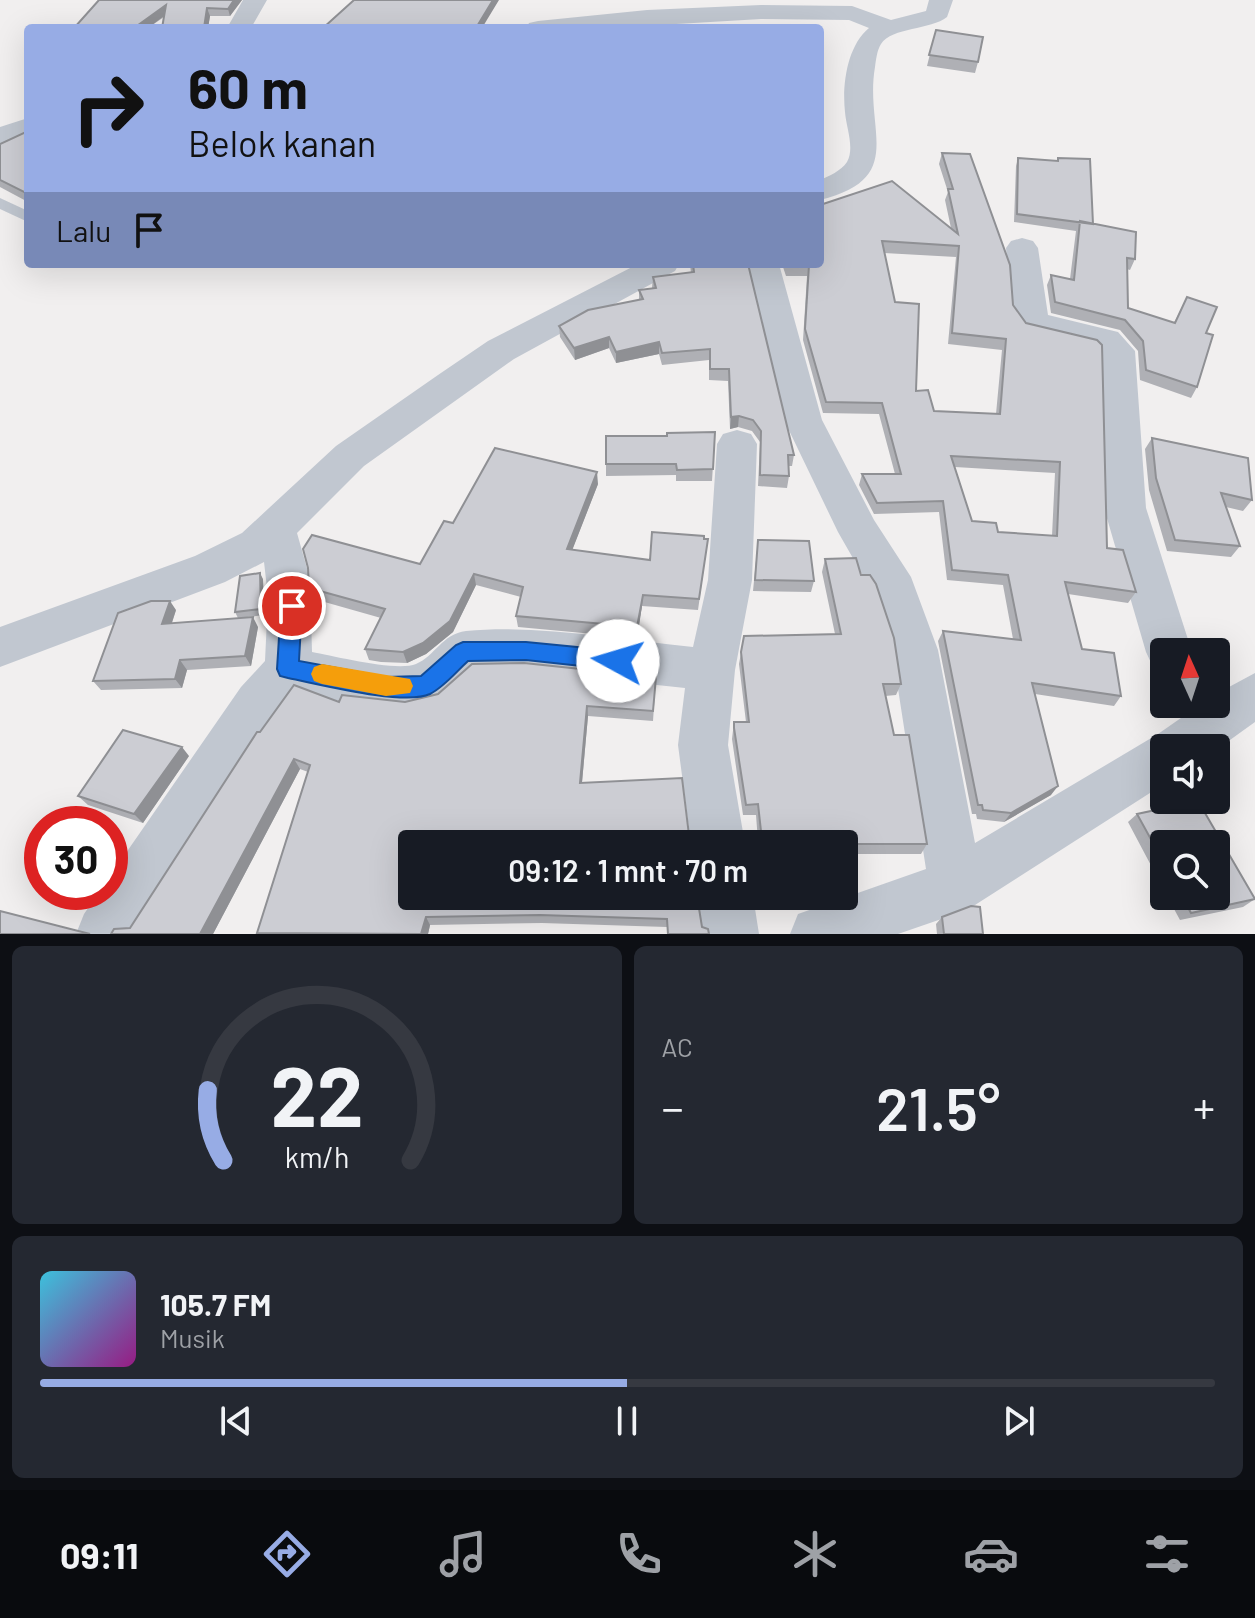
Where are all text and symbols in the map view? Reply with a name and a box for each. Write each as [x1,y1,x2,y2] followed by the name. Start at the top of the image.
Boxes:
[188,53,308,120] text: 60 m
[56,56,160,160] icon: right
[188,121,376,164] text: Belok kanan
[127,208,171,252] icon: arrive
[56,212,111,248] text: Lalu
[258,572,326,640] pin
[270,584,314,628] icon: arrive
[576,619,660,703] position arrow
[1150,638,1230,718] north arrow
[1150,638,1230,910] map controls
[1150,734,1230,814] button: sound
[24,806,128,910] speed limit sign: 30
[1150,830,1230,910] button: search
[508,852,748,888] text: 09:12 · 1 mnt · 70 m
[662,1031,693,1062] text: AC
[270,1044,363,1144] text: 22
[876,1071,1001,1143] text: 21.5°
[662,1080,684,1133] text: −
[1193,1080,1215,1133] text: +
[284,1139,349,1174] text: km/h
[160,1286,271,1322] text: 105.7 FM
[160,1322,225,1353] text: Musik
[214,1399,258,1443] icon: previous
[605,1399,649,1443] icon: pause
[997,1399,1041,1443] icon: next
[259,1526,315,1582] icon: directions
[435,1526,491,1582] icon: music
[611,1526,667,1582] icon: phone
[787,1526,843,1582] icon: climate
[963,1526,1019,1582] icon: car
[1139,1526,1195,1582] icon: filters
[60,1533,139,1576] text: 09:11

